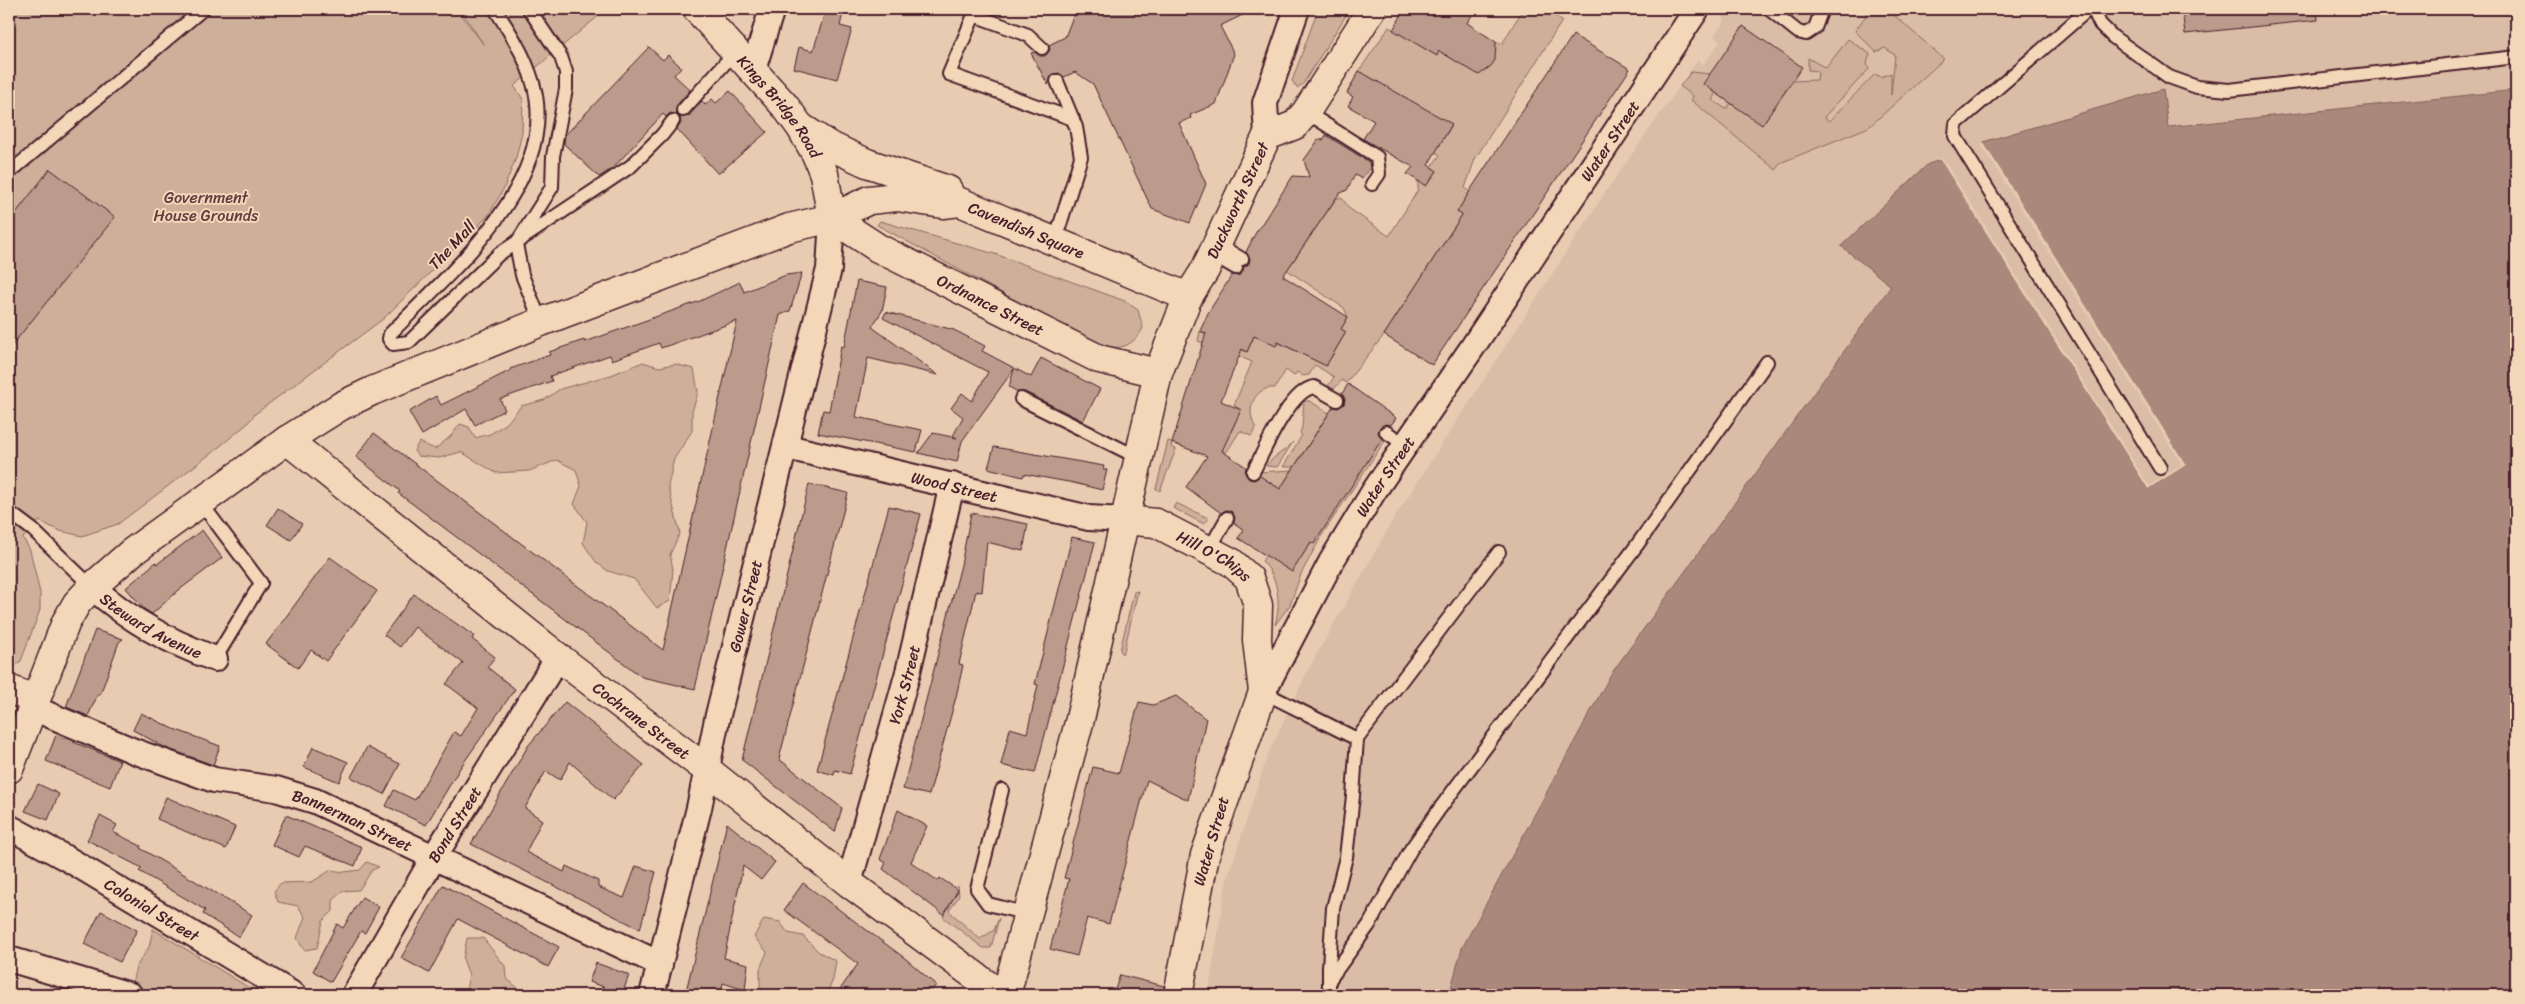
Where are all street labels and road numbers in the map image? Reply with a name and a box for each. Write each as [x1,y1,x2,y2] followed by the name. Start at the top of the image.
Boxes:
[730,47,831,165] street label: Kings Bridge Road
[1572,94,1647,187] street label: Water Street
[1198,136,1277,264] street label: Duckworth Street
[964,192,1089,267] street label: Cavendish Square
[421,213,484,277] street label: The Mall
[932,265,1050,344] street label: Ordnance Street
[1347,430,1422,522] street label: Water Street
[908,462,1000,511] street label: Wood Street
[1171,522,1259,589] street label: Hill O'Chips
[720,557,771,655] street label: Gower Street
[93,585,207,667] street label: Steward Avenue
[880,642,928,728] street label: York Street
[586,673,697,767] street label: Cochrane Street
[288,780,418,860] street label: Bannerman Street
[419,780,489,868] street label: Bond Street
[1184,793,1238,889] street label: Water Street
[99,870,206,950] street label: Colonial Street

